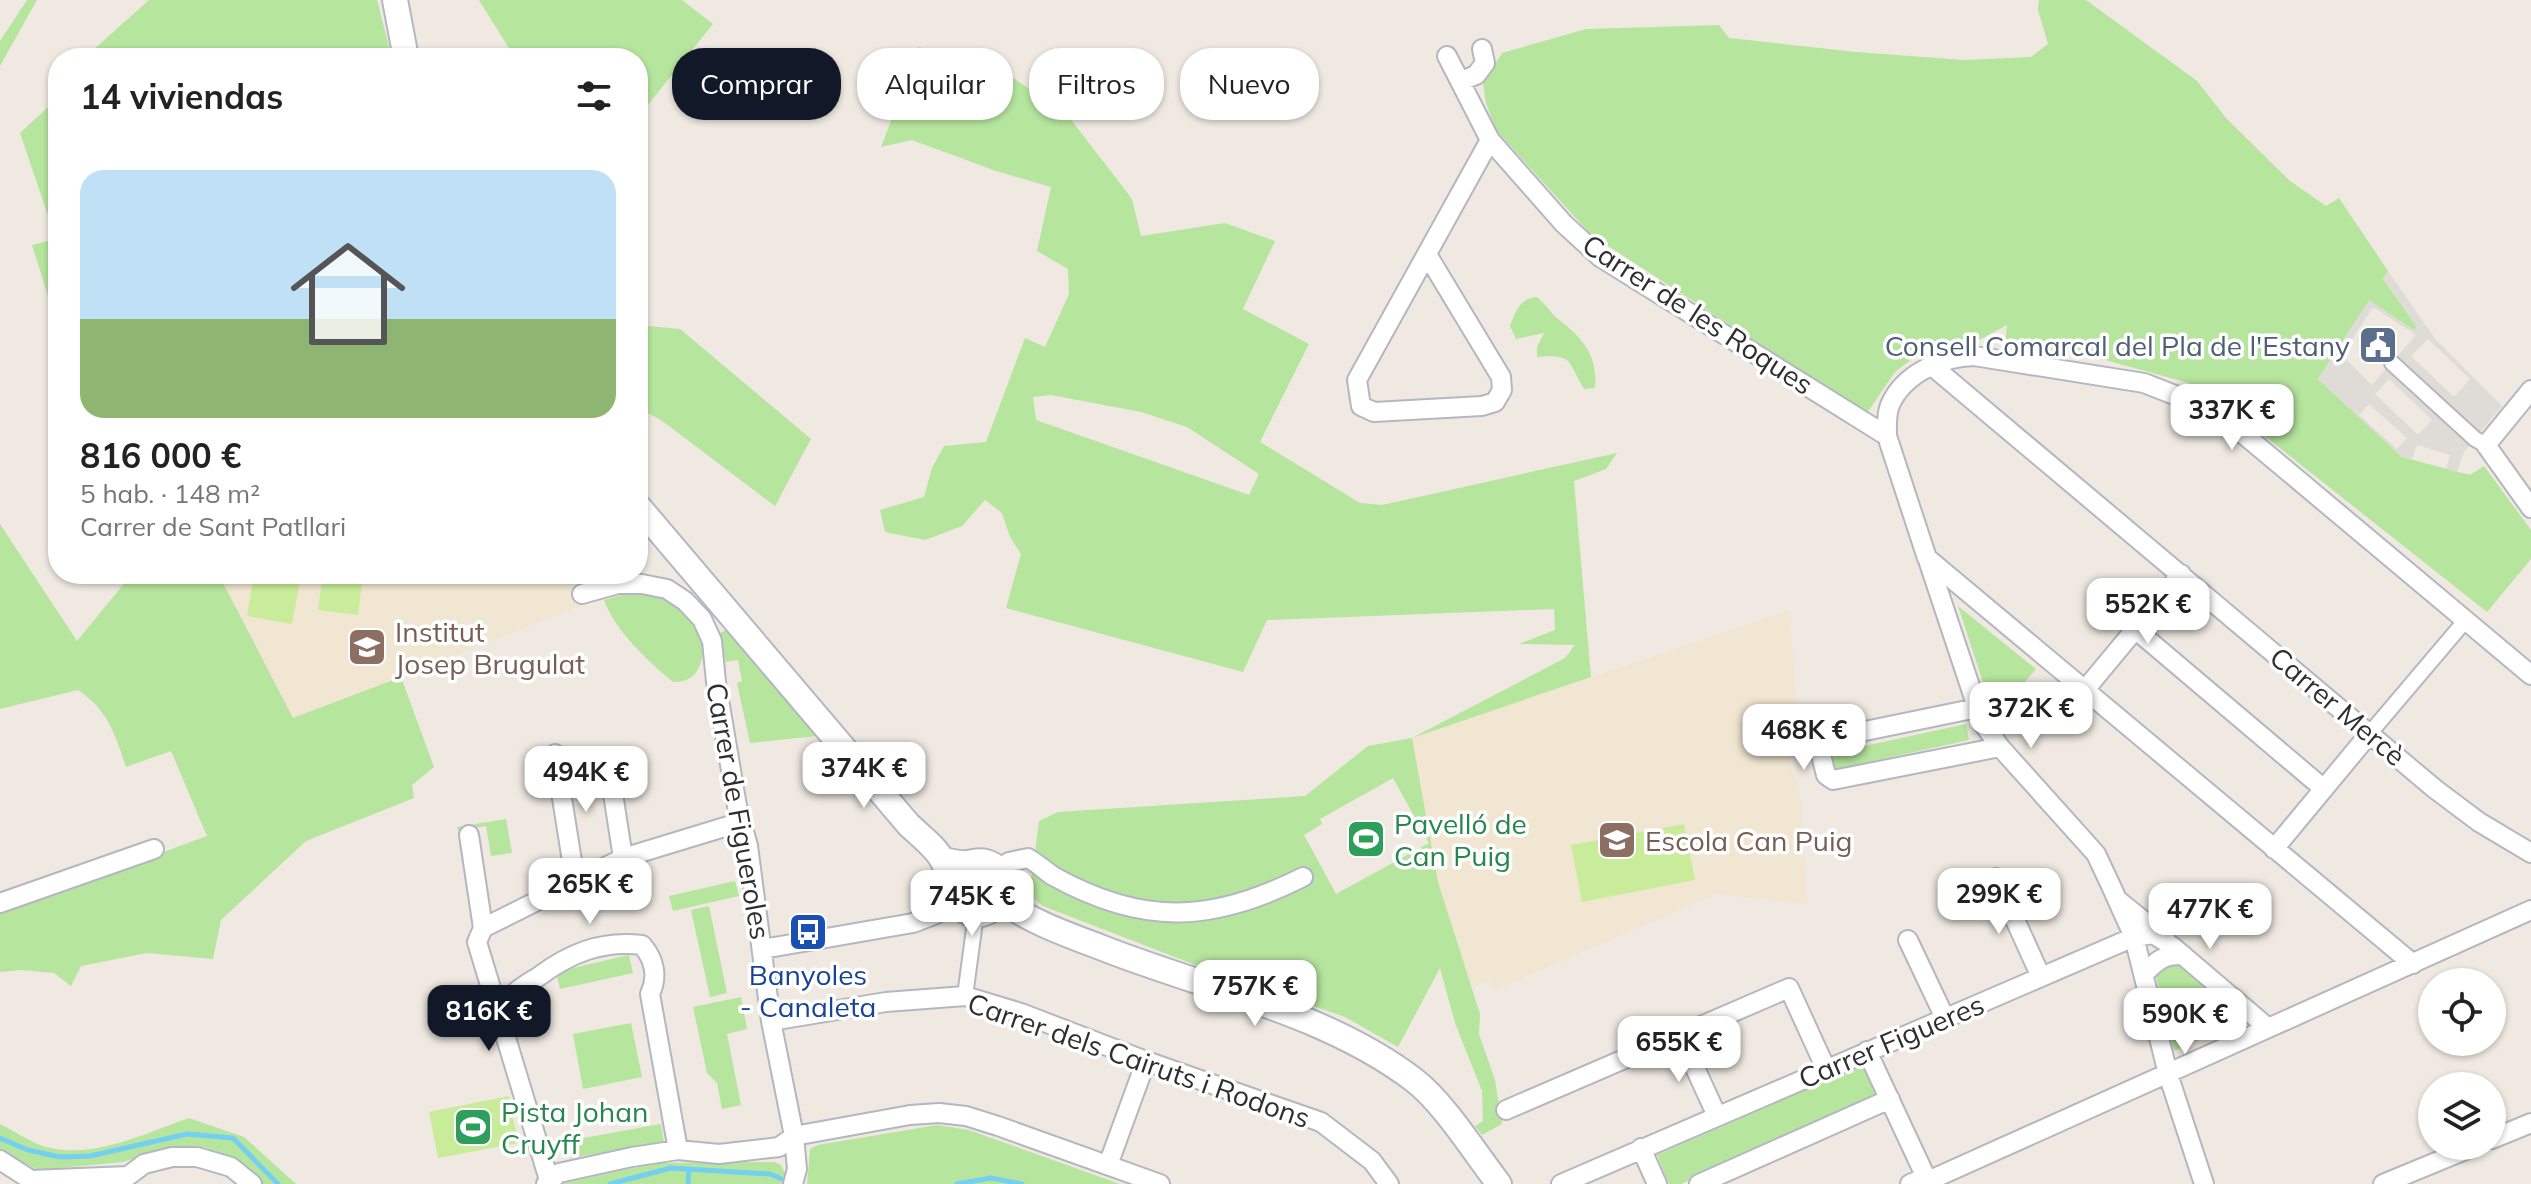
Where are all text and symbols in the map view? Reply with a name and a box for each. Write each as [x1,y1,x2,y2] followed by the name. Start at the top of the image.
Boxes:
[672,48,841,120] chip: Comprar
[857,48,1013,120] chip: Alquilar
[1029,48,1164,120] chip: Filtros
[1180,48,1319,120] chip: Nuevo
[572,74,616,118] icon: filters
[80,75,283,118] text: 14 viviendas
[276,222,420,366] icon: home
[1576,226,1820,402] street label: Carrer de les Roques
[2357,324,2399,366] public building icon: Consell Comarcal del Pla de l'Estany
[1885,328,2350,363] place label: Consell Comarcal del Pla de l'Estany
[2167,384,2297,452] pin: 337K €
[2189,393,2275,426] text: 337K €
[80,434,241,477] text: 816 000 €
[80,477,260,510] text: 5 hab. · 148 m²
[80,510,346,543] text: Carrer de Sant Patllari
[2083,578,2213,646] pin: 552K €
[2105,587,2191,620] text: 552K €
[395,614,585,681] place label: Institut Josep Brugulat
[346,626,388,668] school or university icon: Institut Josep Brugulat
[2263,639,2413,773] street label: Carrer Mercè
[699,680,779,942] street label: Carrer de Figueroles
[1966,682,2096,750] pin: 372K €
[1988,691,2074,724] text: 372K €
[1739,704,1869,772] pin: 468K €
[1761,713,1847,746] text: 468K €
[799,742,929,810] pin: 374K €
[521,746,651,814] pin: 494K €
[821,751,907,784] text: 374K €
[543,755,629,788] text: 494K €
[1394,806,1527,873] place label: Pavelló de Can Puig
[1345,818,1387,860] sports icon: Pavelló de Can Puig
[1596,819,1638,861] school or university icon: Escola Can Puig
[1645,823,1852,858] place label: Escola Can Puig
[525,858,655,926] pin: 265K €
[547,867,633,900] text: 265K €
[1934,868,2064,936] pin: 299K €
[907,870,1037,938] pin: 745K €
[1956,877,2042,910] text: 299K €
[929,879,1015,912] text: 745K €
[2145,883,2275,951] pin: 477K €
[2167,892,2253,925] text: 477K €
[787,911,829,953] bus stop icon: Banyoles - Canaleta
[740,957,876,1024] place label: Banyoles - Canaleta
[1190,960,1320,1028] pin: 757K €
[2418,968,2506,1160] map controls
[2418,968,2506,1056] button: locate
[1212,969,1298,1002] text: 757K €
[424,985,554,1053] pin: 816K €
[963,985,1315,1135] street label: Carrer dels Cairuts i Rodons
[1793,986,1989,1096] street label: Carrer Figueres
[2120,988,2250,1056] pin: 590K €
[446,994,532,1027] text: 816K €
[2142,997,2228,1030] text: 590K €
[1614,1016,1744,1084] pin: 655K €
[1636,1025,1722,1058] text: 655K €
[2418,1072,2506,1160] button: layers
[501,1094,648,1161] place label: Pista Johan Cruyff
[452,1106,494,1148] sports icon: Pista Johan Cruyff

